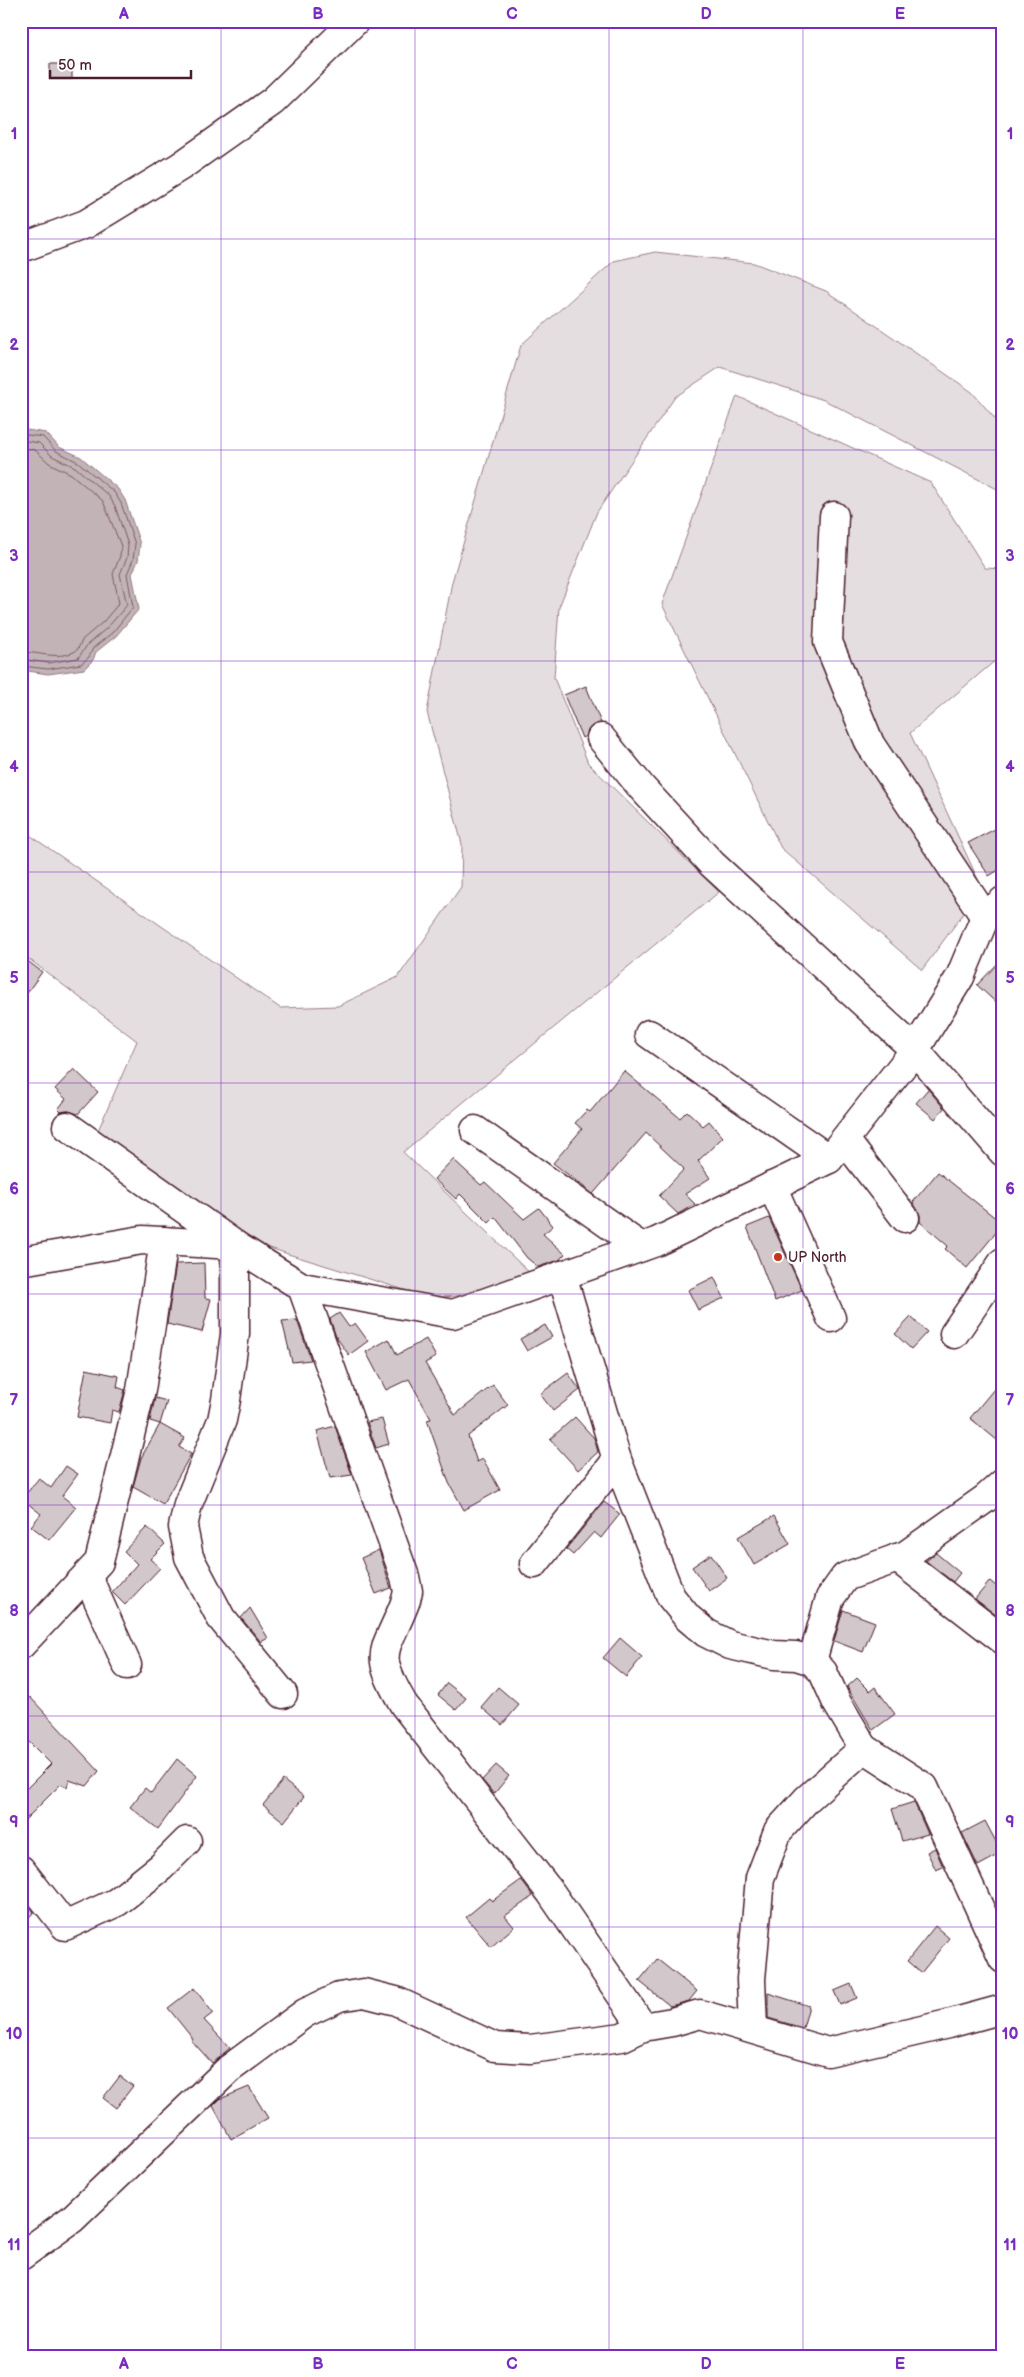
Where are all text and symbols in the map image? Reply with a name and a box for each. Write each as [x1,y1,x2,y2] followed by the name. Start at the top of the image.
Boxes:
[118,5,129,24] text: A
[312,5,324,24] text: B
[506,5,518,24] text: C
[700,5,712,24] text: D
[895,5,905,24] text: E
[50,48,191,80] scale bar
[58,56,92,75] text: 50 m
[11,125,17,144] text: 1
[1007,125,1013,144] text: 1
[9,336,19,355] text: 2
[1005,336,1015,355] text: 2
[9,547,19,566] text: 3
[1005,547,1015,566] text: 3
[9,758,19,777] text: 4
[1005,758,1015,777] text: 4
[9,969,19,988] text: 5
[1005,969,1015,988] text: 5
[9,1180,19,1199] text: 6
[1005,1180,1015,1199] text: 6
[788,1249,847,1266] place label: UP North
[772,1251,784,1263] marker: UP North
[10,1391,19,1410] text: 7
[1006,1391,1015,1410] text: 7
[9,1602,19,1621] text: 8
[1005,1602,1015,1621] text: 8
[9,1813,19,1832] text: 9
[1005,1813,1015,1832] text: 9
[6,2025,22,2044] text: 10
[1002,2025,1018,2044] text: 10
[7,2236,21,2255] text: 11
[1003,2236,1017,2255] text: 11
[118,2355,129,2374] text: A
[312,2355,324,2374] text: B
[506,2355,518,2374] text: C
[700,2355,712,2374] text: D
[895,2355,905,2374] text: E

